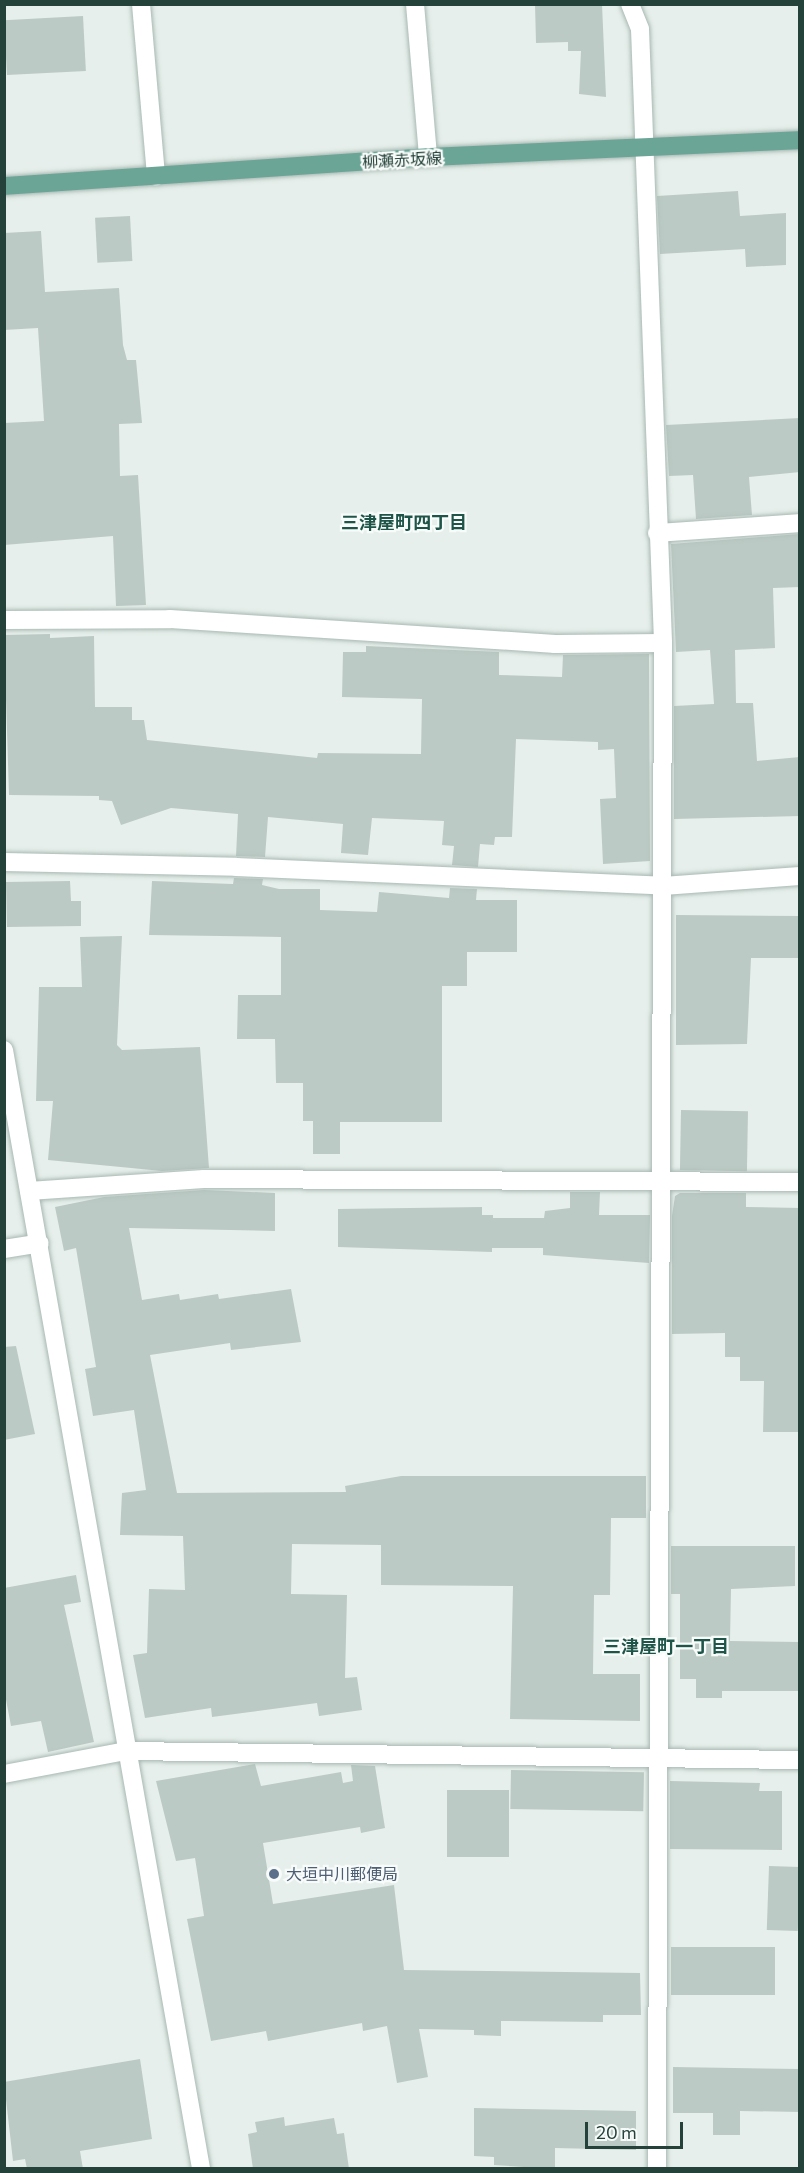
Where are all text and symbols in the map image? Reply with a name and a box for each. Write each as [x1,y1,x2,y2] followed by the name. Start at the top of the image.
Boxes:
[362,148,442,172] street label: 柳瀬赤坂線
[341,511,467,533] district label: 三津屋町四丁目
[603,1635,729,1657] district label: 三津屋町一丁目
[286,1864,398,1884] place label: 大垣中川郵便局
[267,1867,281,1881] marker: 大垣中川郵便局
[588,2110,686,2148] scale bar
[596,2121,637,2143] text: 20 m

